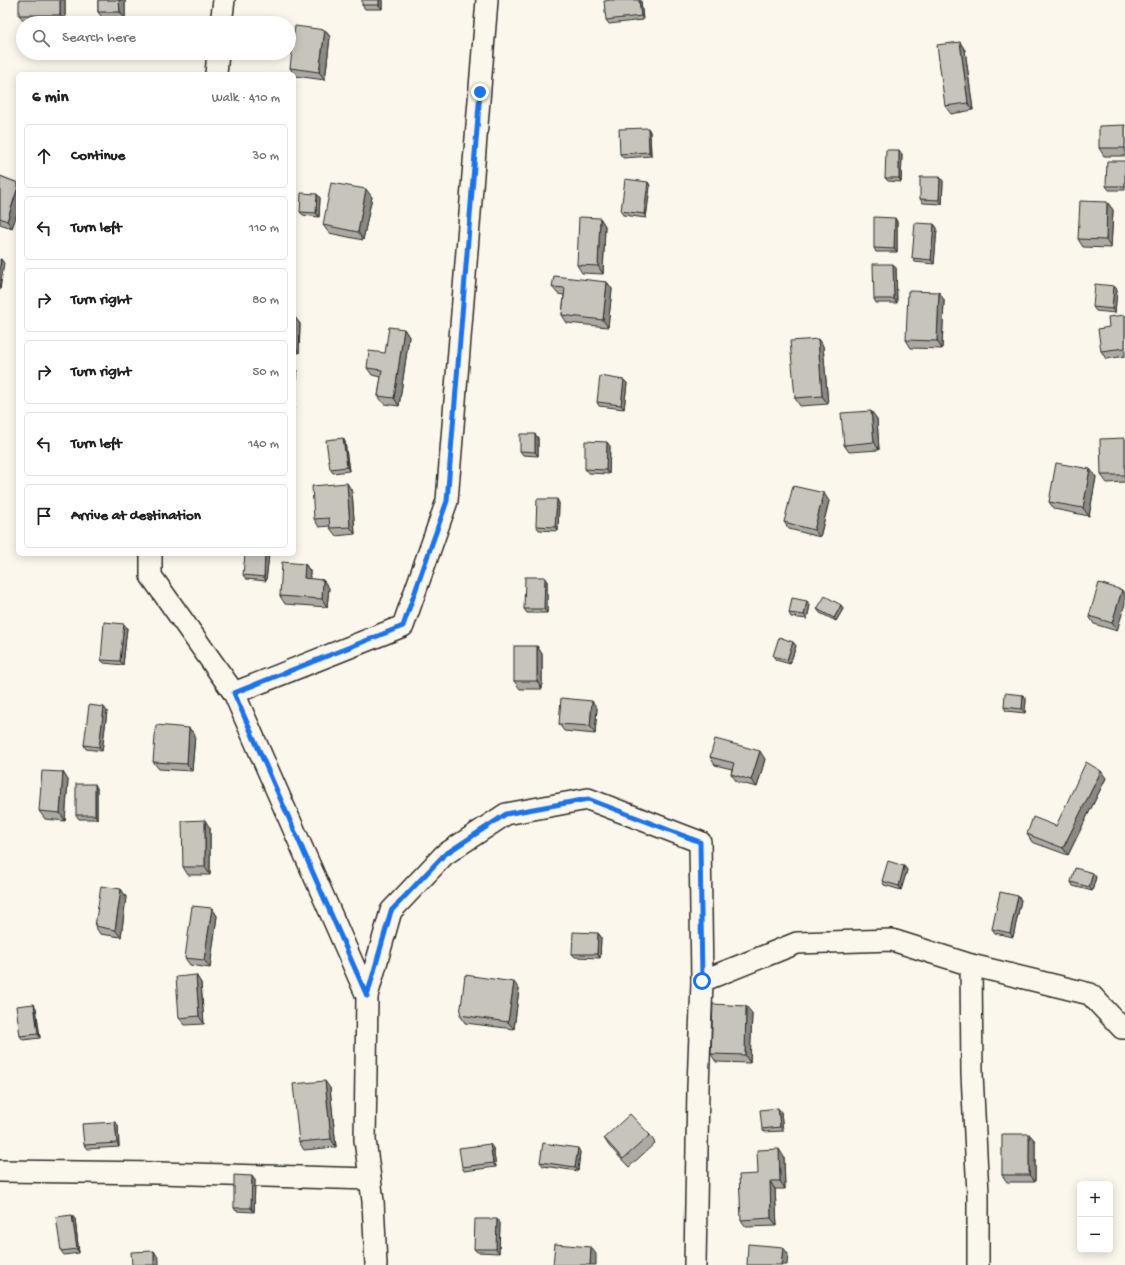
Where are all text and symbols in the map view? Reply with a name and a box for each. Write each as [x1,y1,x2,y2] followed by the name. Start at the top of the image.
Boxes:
[16,16,296,60] search box
[30,27,52,49] icon: search
[62,29,136,47] text: Search here
[471,83,489,101] route end
[32,88,68,108] text: 6 min
[212,91,280,106] text: Walk · 410 m
[33,145,55,167] icon: ahead
[71,147,125,165] text: Continue
[253,149,279,164] text: 30 m
[33,217,55,239] icon: left
[71,219,122,237] text: Turn left
[249,221,279,236] text: 110 m
[33,289,55,311] icon: right
[71,291,131,309] text: Turn right
[252,293,279,308] text: 80 m
[33,361,55,383] icon: right
[71,363,131,381] text: Turn right
[252,365,279,380] text: 50 m
[33,433,55,455] icon: left
[71,435,122,453] text: Turn left
[248,437,279,452] text: 140 m
[33,505,55,527] icon: arrive
[71,507,201,525] text: Arrive at destination
[693,972,711,990] route start
[1077,1181,1113,1253] map controls
[1077,1181,1113,1217] button: +
[1077,1217,1113,1253] button: −

